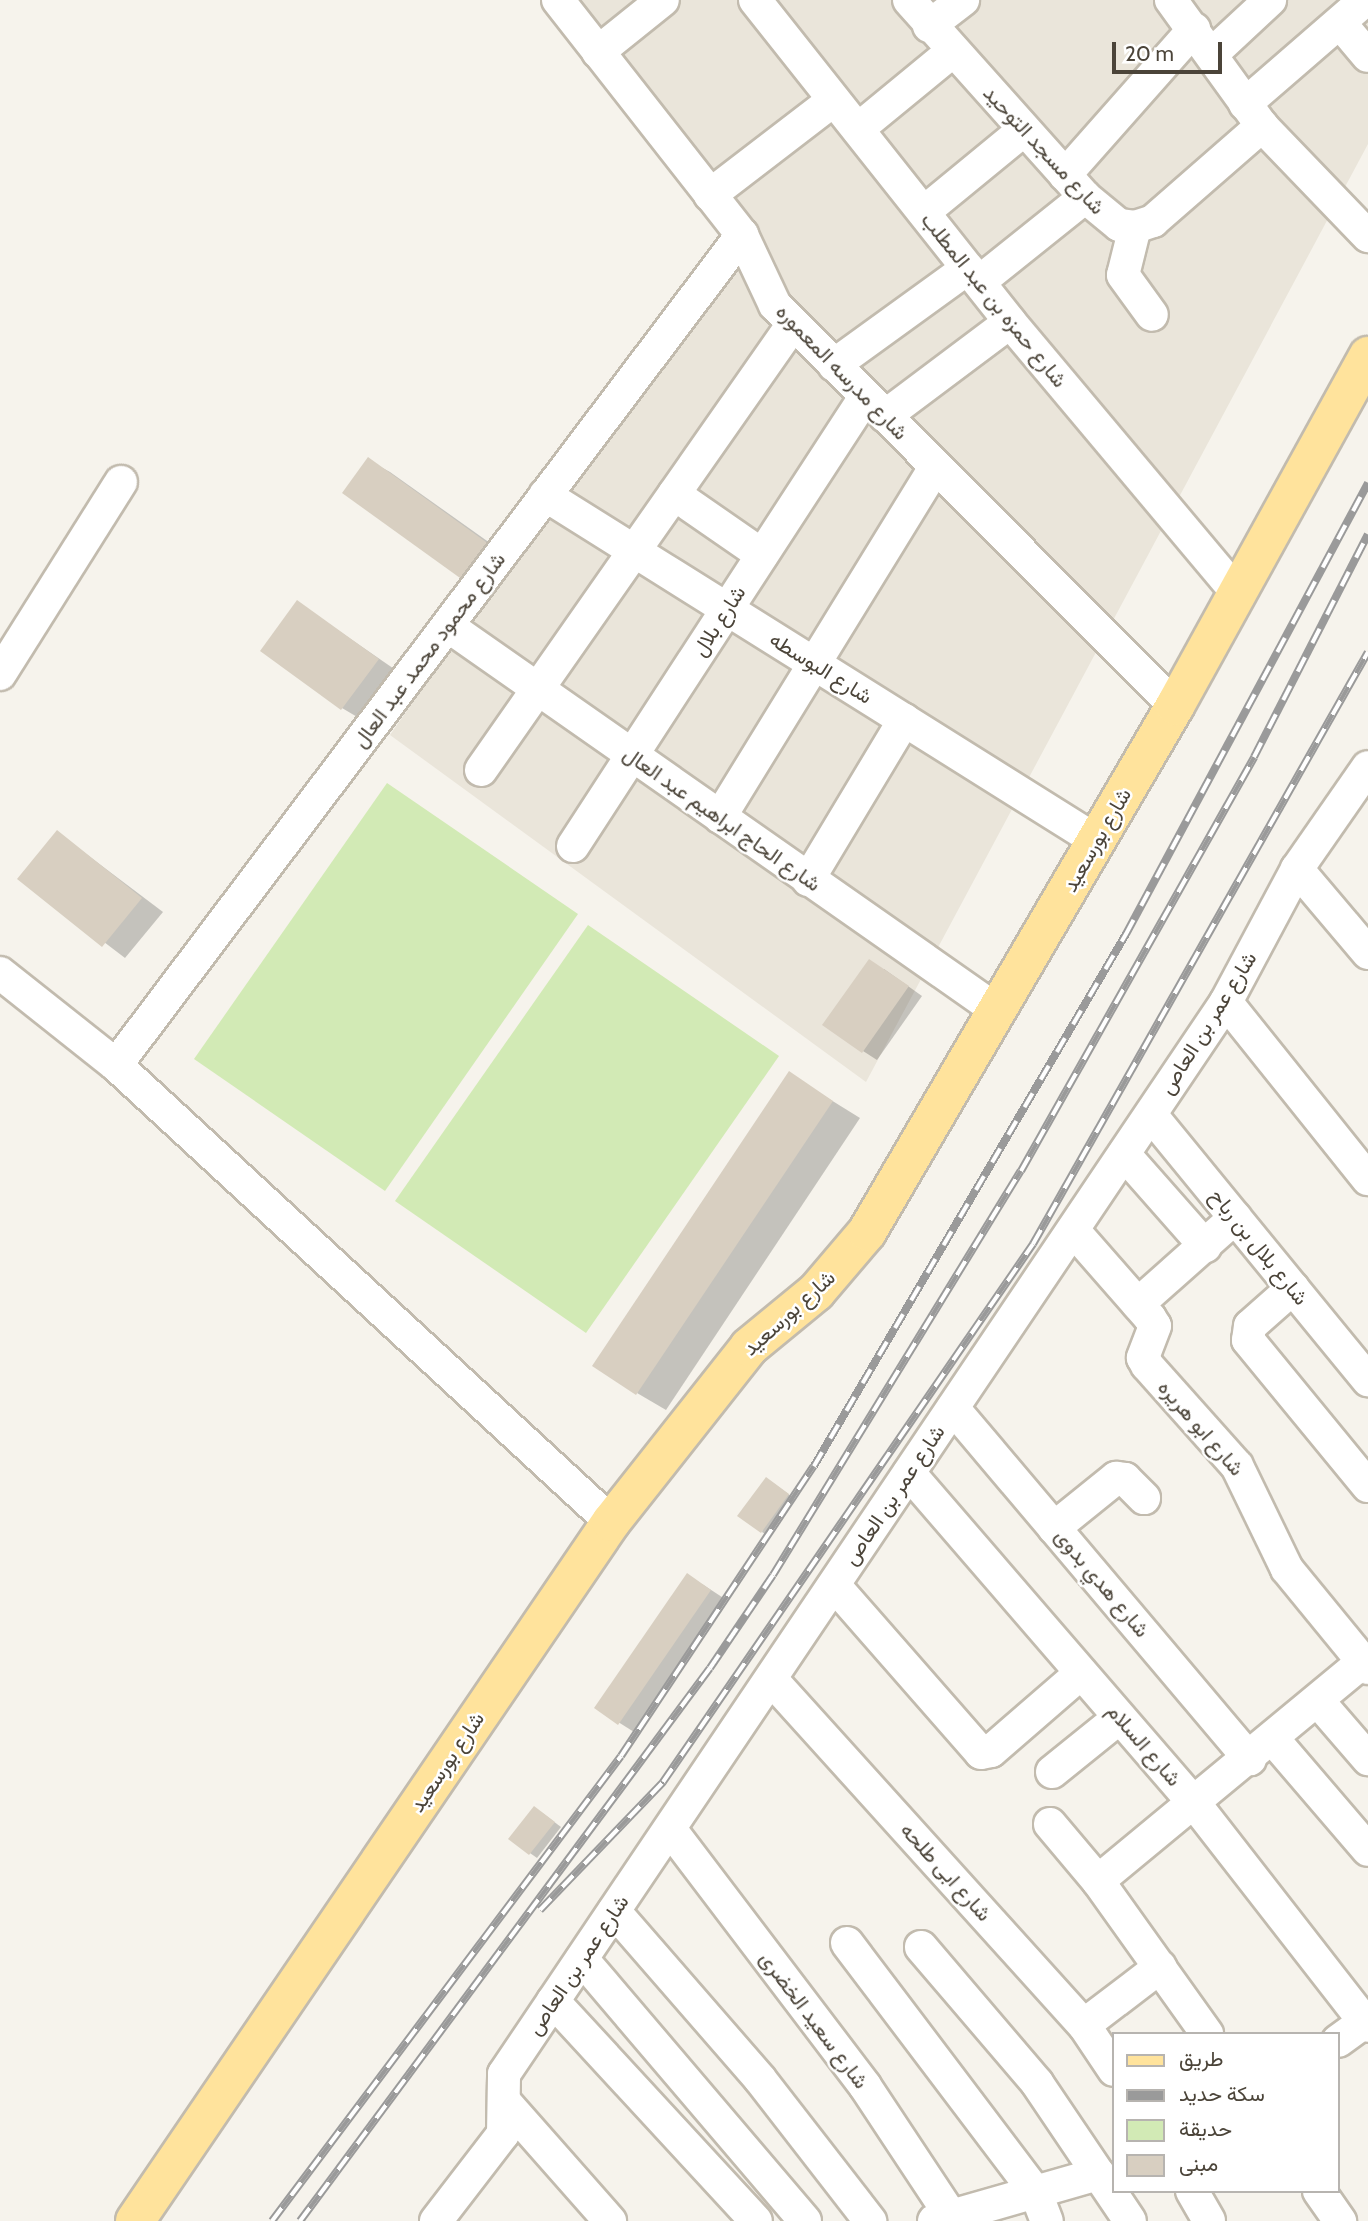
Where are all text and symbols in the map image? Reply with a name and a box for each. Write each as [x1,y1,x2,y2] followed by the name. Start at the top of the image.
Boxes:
[1116,28,1226,72] scale bar
[1125,41,1174,66] text: 20 m
[978,80,1110,220] street label: شارع مسجد التوحيد
[916,208,1072,392] street label: شارع حمزه بن عبد المطلب
[771,299,913,445] street label: شارع مدرسه المعموره
[347,547,511,753] street label: شارع محمود محمد عبد العال
[687,581,751,661] street label: شارع بلال
[765,627,877,709] street label: شارع البوسطه
[618,741,826,897] street label: شارع الحاج ابراهيم عبد العال
[1057,784,1137,896] street label: شارع بورسعيد
[1154,947,1262,1099] street label: شارع عمر بن العاص
[1204,1184,1314,1310] street label: شارع بلال بن رباح
[738,1265,840,1361] street label: شارع بورسعيد
[1153,1375,1249,1481] street label: شارع ابو هريره
[838,1420,950,1570] street label: شارع عمر بن العاص
[1049,1524,1155,1642] street label: شارع هدي بدوى
[1101,1699,1187,1791] street label: شارع السلام
[404,1707,490,1817] street label: شارع بورسعيد
[895,1818,997,1926] street label: شارع ابى طلحه
[522,1890,634,2040] street label: شارع عمر بن العاص
[754,1946,874,2094] street label: شارع سعيد الخضرى
[1112,2032,1340,2193] legend
[1179,2046,1224,2071] text: طريق
[1179,2081,1265,2106] text: سكة حديد
[1179,2116,1232,2141] text: حديقة
[1179,2151,1218,2176] text: مبنى

